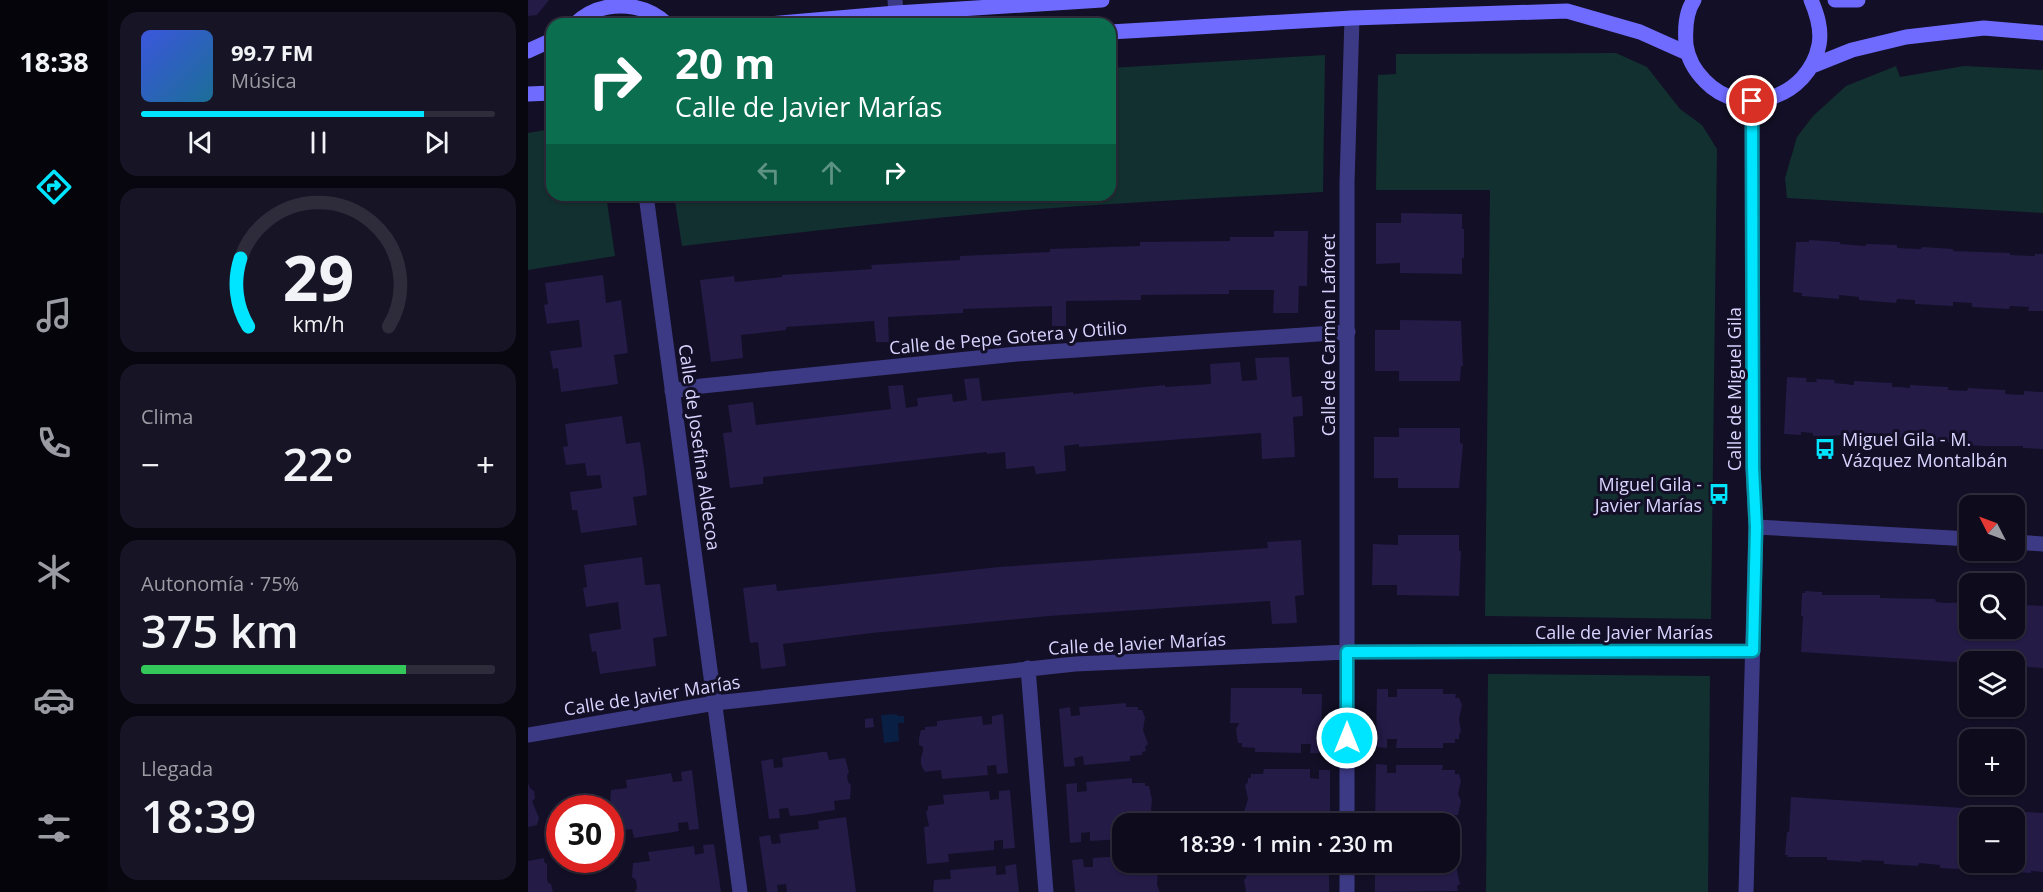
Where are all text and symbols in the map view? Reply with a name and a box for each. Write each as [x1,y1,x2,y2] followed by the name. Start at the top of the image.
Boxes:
[675,34,775,91] text: 20 m
[231,37,314,67] text: 99.7 FM
[576,42,654,120] icon: right
[19,43,89,80] text: 18:38
[231,67,297,94] text: Música
[1726,75,1777,126] pin
[1735,84,1768,117] icon: arrive
[675,88,942,125] text: Calle de Javier Marías
[184,126,217,159] icon: previous
[302,126,335,159] icon: pause
[420,126,453,159] icon: next
[752,156,785,189] icon: left
[815,156,848,189] icon: ahead
[878,156,911,189] icon: right
[33,166,75,208] icon: directions
[282,234,354,319] text: 29
[1316,234,1340,436] street label: Calle de Carmen Laforet
[33,294,75,336] icon: music
[1722,307,1746,471] street label: Calle de Miguel Gila
[292,309,344,338] text: km/h
[888,315,1128,359] street label: Calle de Pepe Gotera y Otilio
[674,342,726,552] street label: Calle de Josefina Aldecoa
[141,403,193,430] text: Clima
[33,422,75,464] icon: phone
[1842,427,2008,472] place label: Miguel Gila - M. Vázquez Montalbán
[283,433,353,494] text: 22°
[1813,437,1837,461] bus stop icon: Miguel Gila - M. Vázquez Montalbán
[141,442,160,487] text: −
[476,442,495,487] text: +
[1593,472,1702,517] place label: Miguel Gila - Javier Marías
[1707,482,1731,506] bus stop icon: Miguel Gila - Javier Marías
[1959,495,2025,561] north arrow
[1959,495,2025,873] map controls
[33,551,75,593] icon: climate
[141,570,299,597] text: Autonomía · 75%
[1959,573,2025,639] button: search
[141,600,299,661] text: 375 km
[1535,620,1713,644] street label: Calle de Javier Marías
[1047,626,1227,660] street label: Calle de Javier Marías
[1959,651,2025,717] button: layers
[562,669,742,721] street label: Calle de Javier Marías
[33,679,75,721] icon: car
[1315,706,1379,770] position arrow
[1959,729,2025,795] button: +
[141,755,213,782] text: Llegada
[141,785,256,846] text: 18:39
[546,795,624,873] speed limit sign: 30
[33,807,75,849] icon: filters
[1959,807,2025,873] button: −
[1178,828,1394,858] text: 18:39 · 1 min · 230 m

